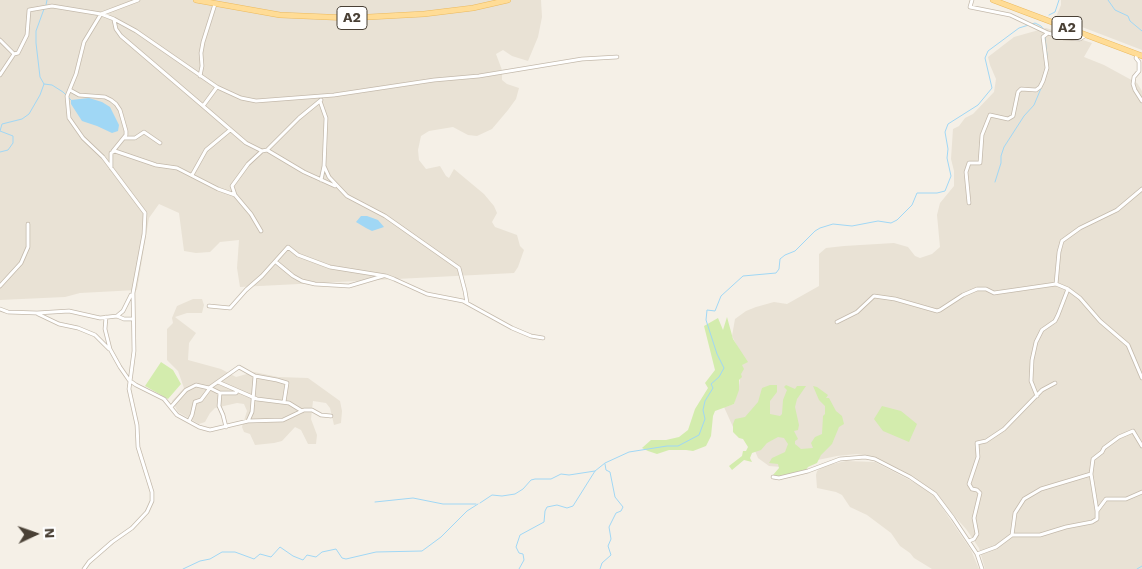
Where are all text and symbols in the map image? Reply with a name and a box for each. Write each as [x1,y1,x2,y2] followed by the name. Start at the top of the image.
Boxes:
[337,7,367,30] road number: A2
[1052,16,1082,40] road number: A2
[10,509,60,559] north arrow
[42,528,58,539] text: N

